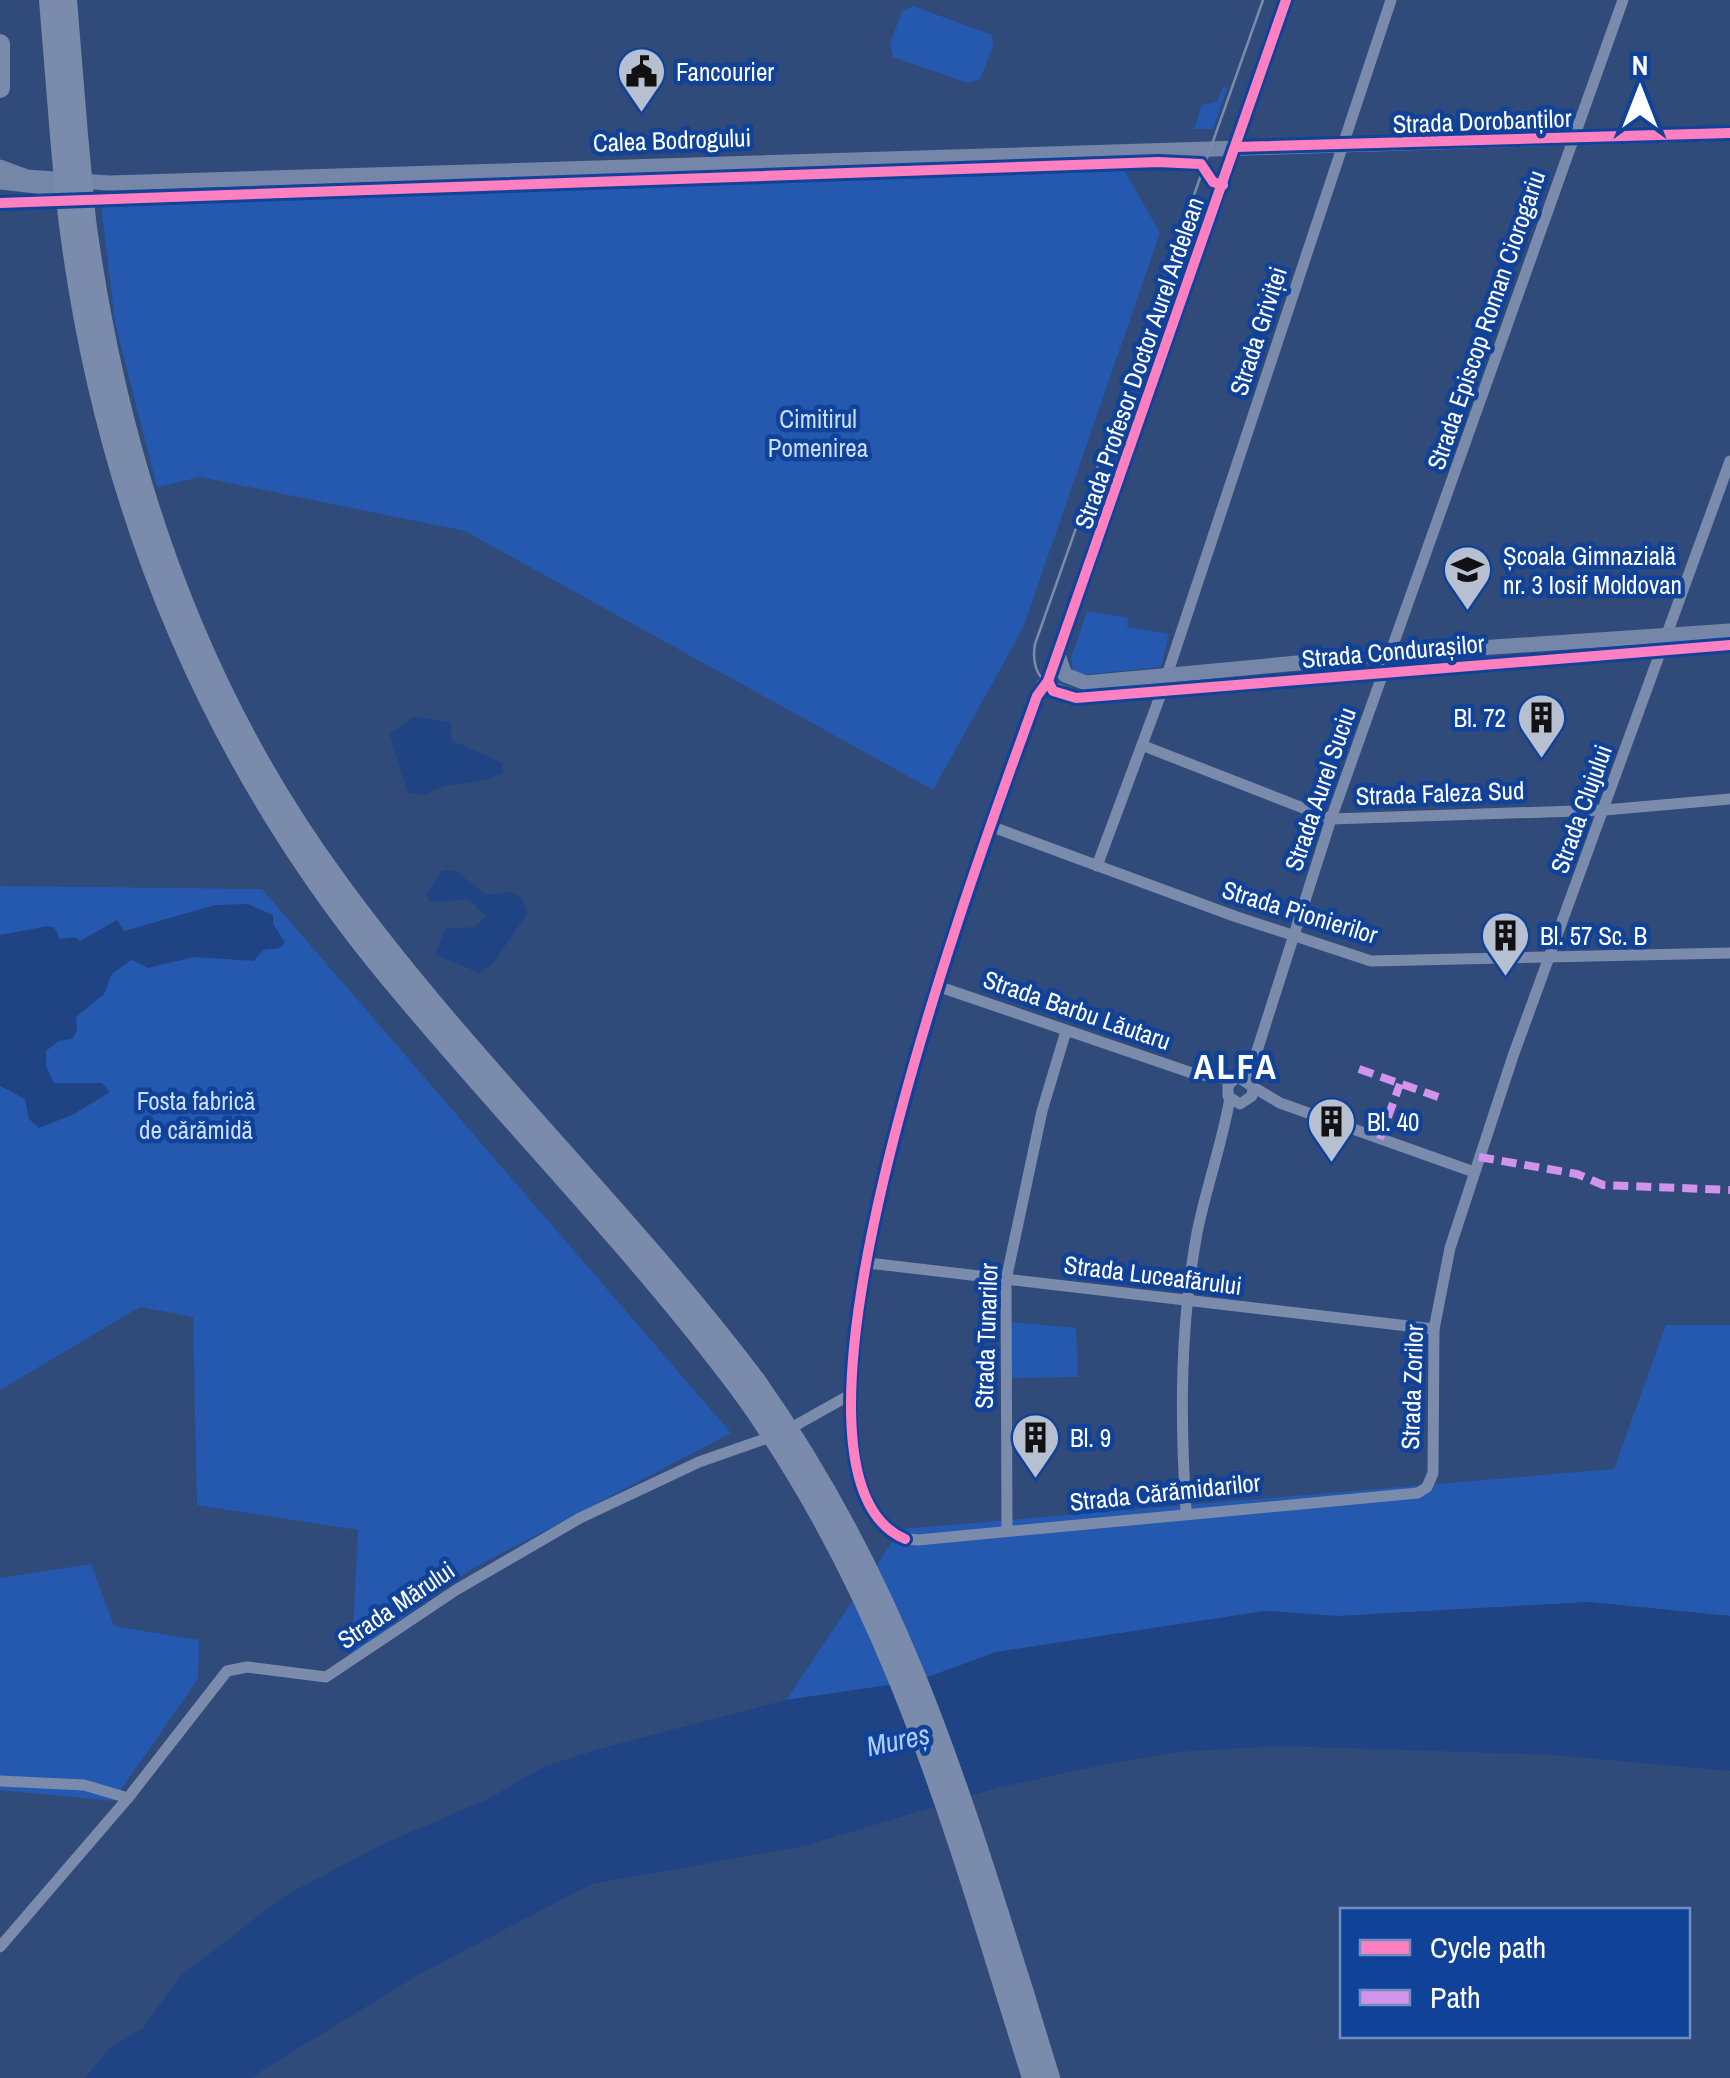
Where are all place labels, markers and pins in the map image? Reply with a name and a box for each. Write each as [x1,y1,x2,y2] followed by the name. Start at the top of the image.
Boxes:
[615,46,667,114] public building icon: Fancourier
[676,55,774,89] place label: Fancourier
[1503,539,1682,602] place label: Școala Gimnazială nr. 3 Iosif Moldovan
[1442,544,1494,612] school or university icon: Școala Gimnazială nr. 3 Iosif Moldovan
[1515,692,1567,760] building icon: Bl. 72
[1454,701,1506,735] place label: Bl. 72
[1479,910,1531,978] building icon: Bl. 57 Sc. B
[1540,919,1647,953] place label: Bl. 57 Sc. B
[1306,1096,1358,1164] building icon: Bl. 40
[1367,1105,1419,1139] place label: Bl. 40
[1009,1412,1061,1480] building icon: Bl. 9
[1070,1421,1111,1455] place label: Bl. 9

